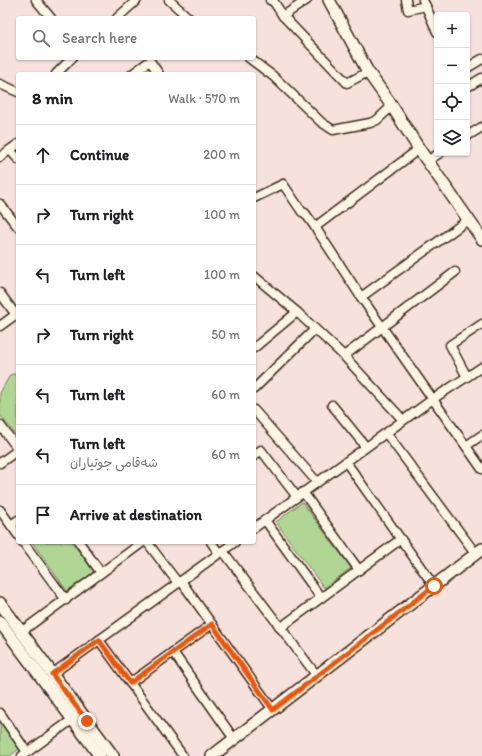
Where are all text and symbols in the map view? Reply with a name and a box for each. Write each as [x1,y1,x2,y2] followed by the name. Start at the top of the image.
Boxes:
[434,12,470,156] map controls
[434,12,470,48] button: +
[16,16,256,60] search box
[30,27,52,49] icon: search
[62,29,137,47] text: Search here
[434,48,470,84] button: −
[434,84,470,120] button: locate
[32,88,73,108] text: 8 min
[168,91,240,106] text: Walk · 570 m
[434,120,470,156] button: layers
[32,144,54,166] icon: ahead
[70,146,129,164] text: Continue
[203,147,240,162] text: 200 m
[32,204,54,226] icon: right
[70,206,134,224] text: Turn right
[204,207,240,222] text: 100 m
[32,264,54,286] icon: left
[70,266,125,284] text: Turn left
[204,267,240,282] text: 100 m
[32,324,54,346] icon: right
[70,326,134,344] text: Turn right
[211,327,240,342] text: 50 m
[32,384,54,406] icon: left
[70,386,125,404] text: Turn left
[211,387,240,402] text: 60 m
[70,435,125,453] text: Turn left
[32,444,54,466] icon: left
[211,447,240,462] text: 60 m
[70,455,158,470] text: شەقامی جوتیاران
[32,504,54,526] icon: arrive
[70,506,202,524] text: Arrive at destination
[425,577,443,595] route start
[78,712,96,730] route end

